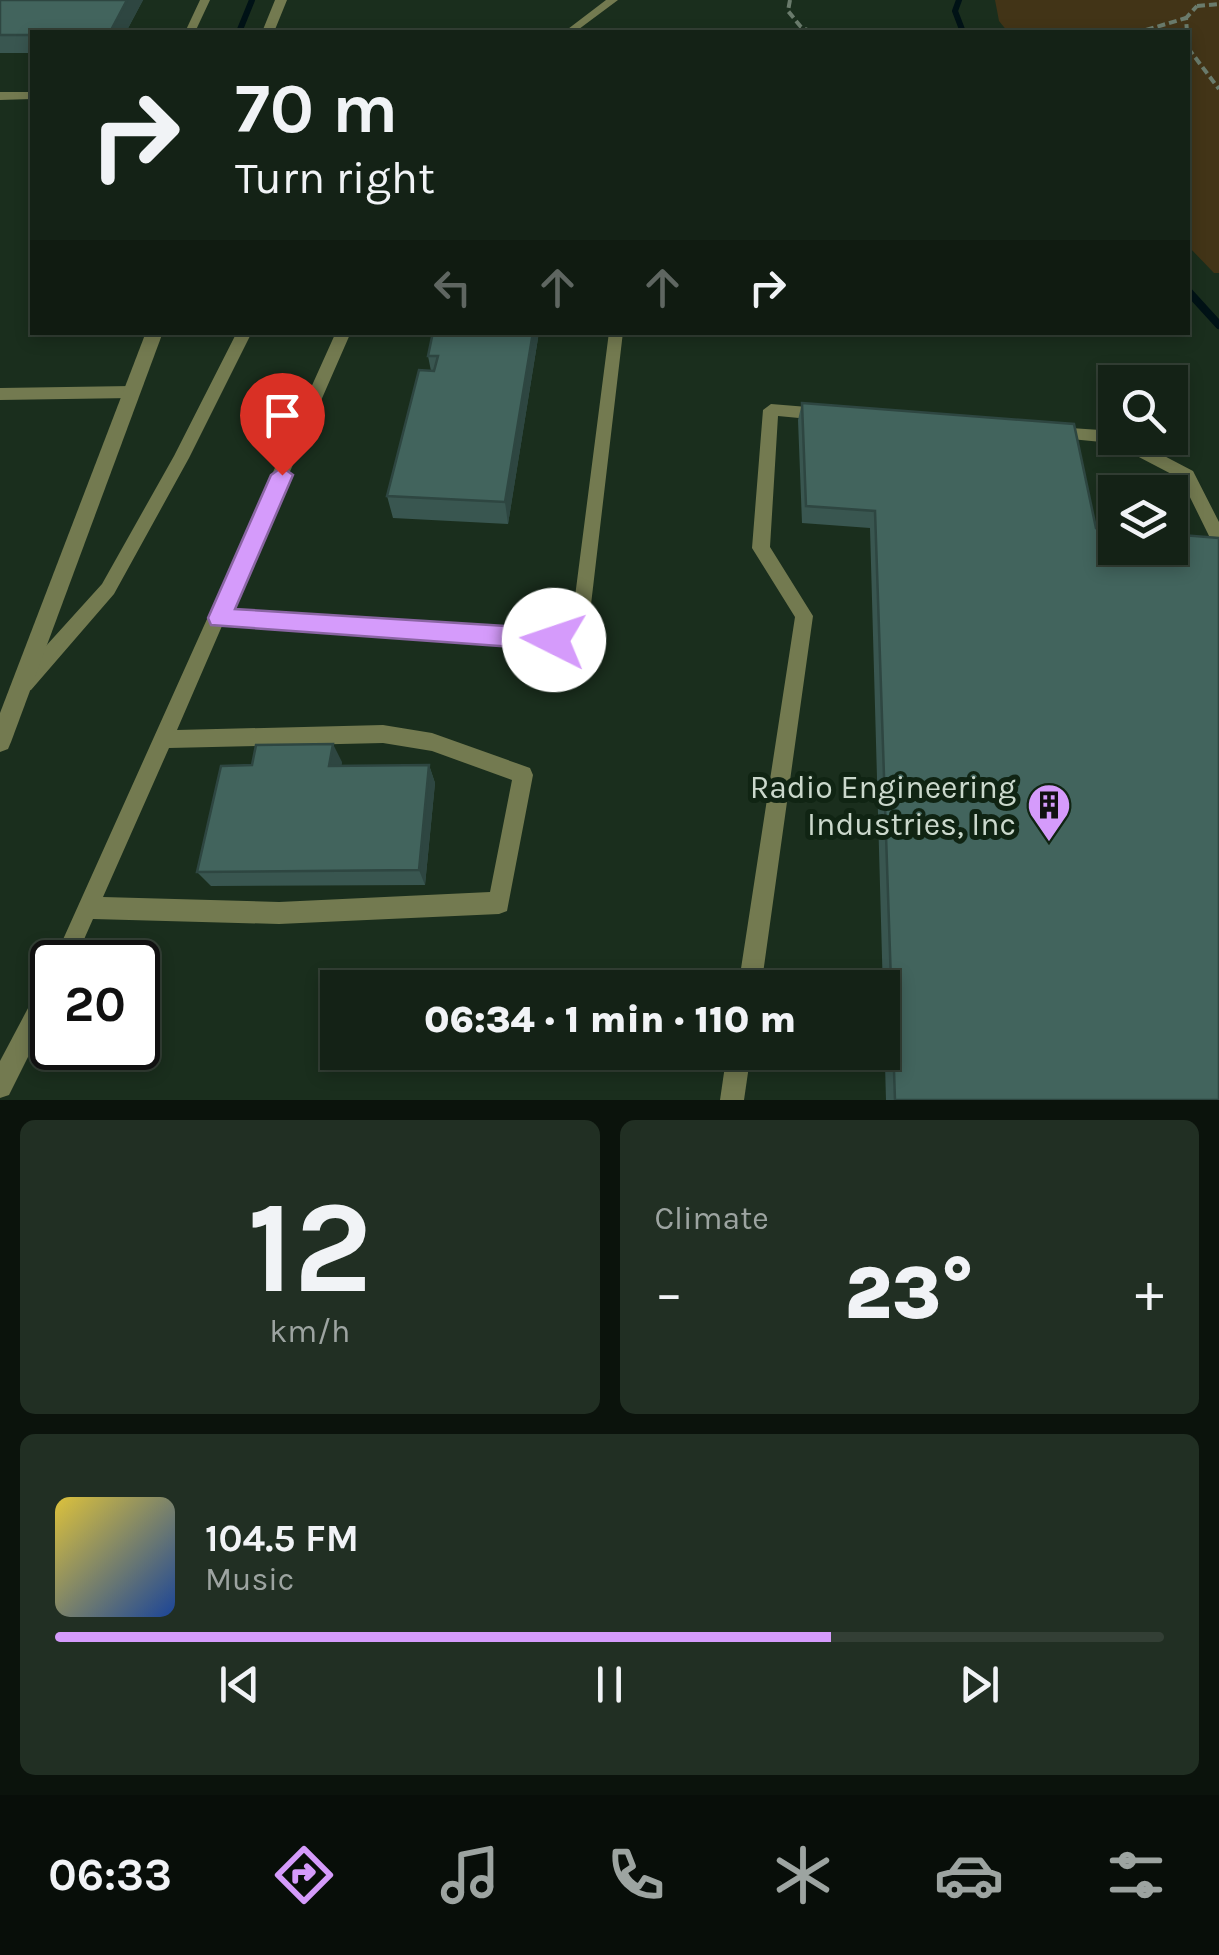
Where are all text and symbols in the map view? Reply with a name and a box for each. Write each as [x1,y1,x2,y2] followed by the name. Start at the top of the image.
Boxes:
[235,68,398,150] text: 70 m
[70,70,200,200] icon: right
[235,152,435,204] text: Turn right
[425,260,480,315] icon: left
[530,260,585,315] icon: ahead
[635,260,690,315] icon: ahead
[740,260,795,315] icon: right
[1098,365,1188,565] map controls
[1098,365,1188,455] button: search
[240,373,325,476] pin
[255,388,310,443] icon: arrive
[1098,475,1188,565] button: layers
[502,588,606,692] position arrow
[750,769,1016,843] place label: Radio Engineering Industries, Inc
[1026,782,1072,843] building icon: Radio Engineering Industries, Inc
[30,940,160,1070] speed limit sign: 20
[424,997,796,1042] text: 06:34 · 1 min · 110 m
[247,1172,372,1324] text: 12
[655,1200,769,1237] text: Climate
[845,1249,974,1337] text: 23°
[655,1261,683,1325] text: −
[1135,1261,1164,1325] text: +
[269,1313,350,1350] text: km/h
[205,1516,359,1561] text: 104.5 FM
[205,1561,294,1598] text: Music
[212,1657,267,1712] icon: previous
[582,1657,637,1712] icon: pause
[952,1657,1007,1712] icon: next
[269,1840,339,1910] icon: directions
[435,1840,505,1910] icon: music
[601,1840,671,1910] icon: phone
[768,1840,838,1910] icon: climate
[934,1840,1004,1910] icon: car
[1101,1840,1171,1910] icon: filters
[48,1849,172,1901] text: 06:33

